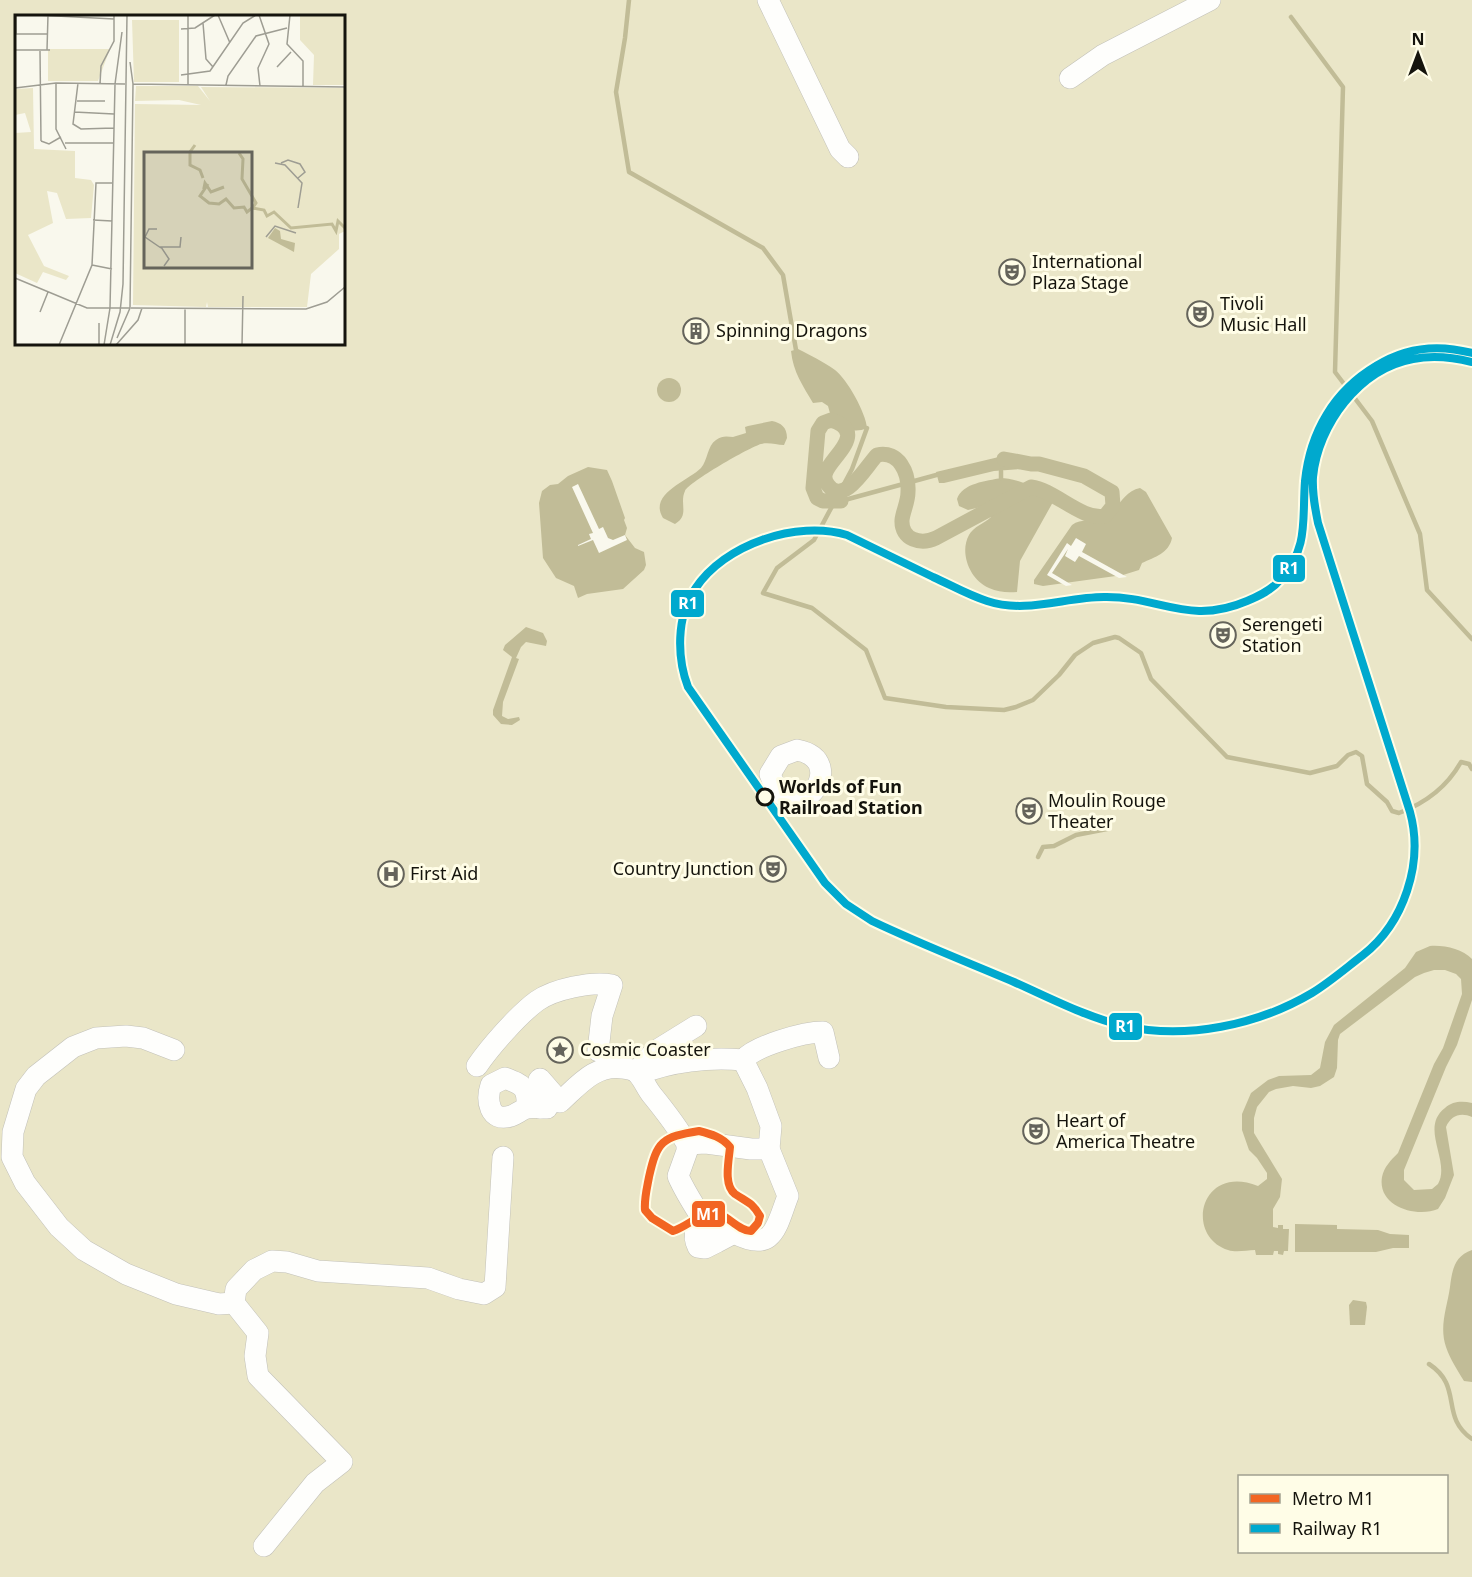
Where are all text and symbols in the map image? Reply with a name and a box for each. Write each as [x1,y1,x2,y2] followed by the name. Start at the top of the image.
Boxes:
[15,15,345,345] inset map
[1388,24,1448,84] north arrow
[1411,28,1425,50] text: N
[1032,249,1142,294] place label: International Plaza Stage
[997,257,1027,287] theatre icon: International Plaza Stage
[1220,291,1307,336] place label: Tivoli Music Hall
[1185,299,1215,329] theatre icon: Tivoli Music Hall
[681,316,711,346] building icon: Spinning Dragons
[716,318,867,342] place label: Spinning Dragons
[1272,554,1306,583] line badge: R1
[1279,557,1299,579] text: R1
[670,589,705,618] line badge: R1
[678,592,698,614] text: R1
[1242,612,1323,657] place label: Serengeti Station
[1208,620,1238,650] theatre icon: Serengeti Station
[779,774,923,819] place label: Worlds of Fun Railroad Station
[756,788,774,806] marker: Worlds of Fun Railroad Station
[1048,788,1166,833] place label: Moulin Rouge Theater
[1014,796,1044,826] theatre icon: Moulin Rouge Theater
[758,854,788,884] theatre icon: Country Junction
[613,856,754,880] place label: Country Junction
[376,859,406,889] hospital icon: First Aid
[410,861,478,885] place label: First Aid
[1108,1012,1143,1041] line badge: R1
[1115,1015,1135,1037] text: R1
[545,1035,575,1065] place icon: Cosmic Coaster
[580,1037,711,1061] place label: Cosmic Coaster
[1056,1108,1195,1153] place label: Heart of America Theatre
[1021,1116,1051,1146] theatre icon: Heart of America Theatre
[691,1200,726,1228] line badge: M1
[696,1203,720,1225] text: M1
[1238,1475,1448,1553] legend
[1292,1486,1374,1510] text: Metro M1
[1292,1516,1382,1540] text: Railway R1

